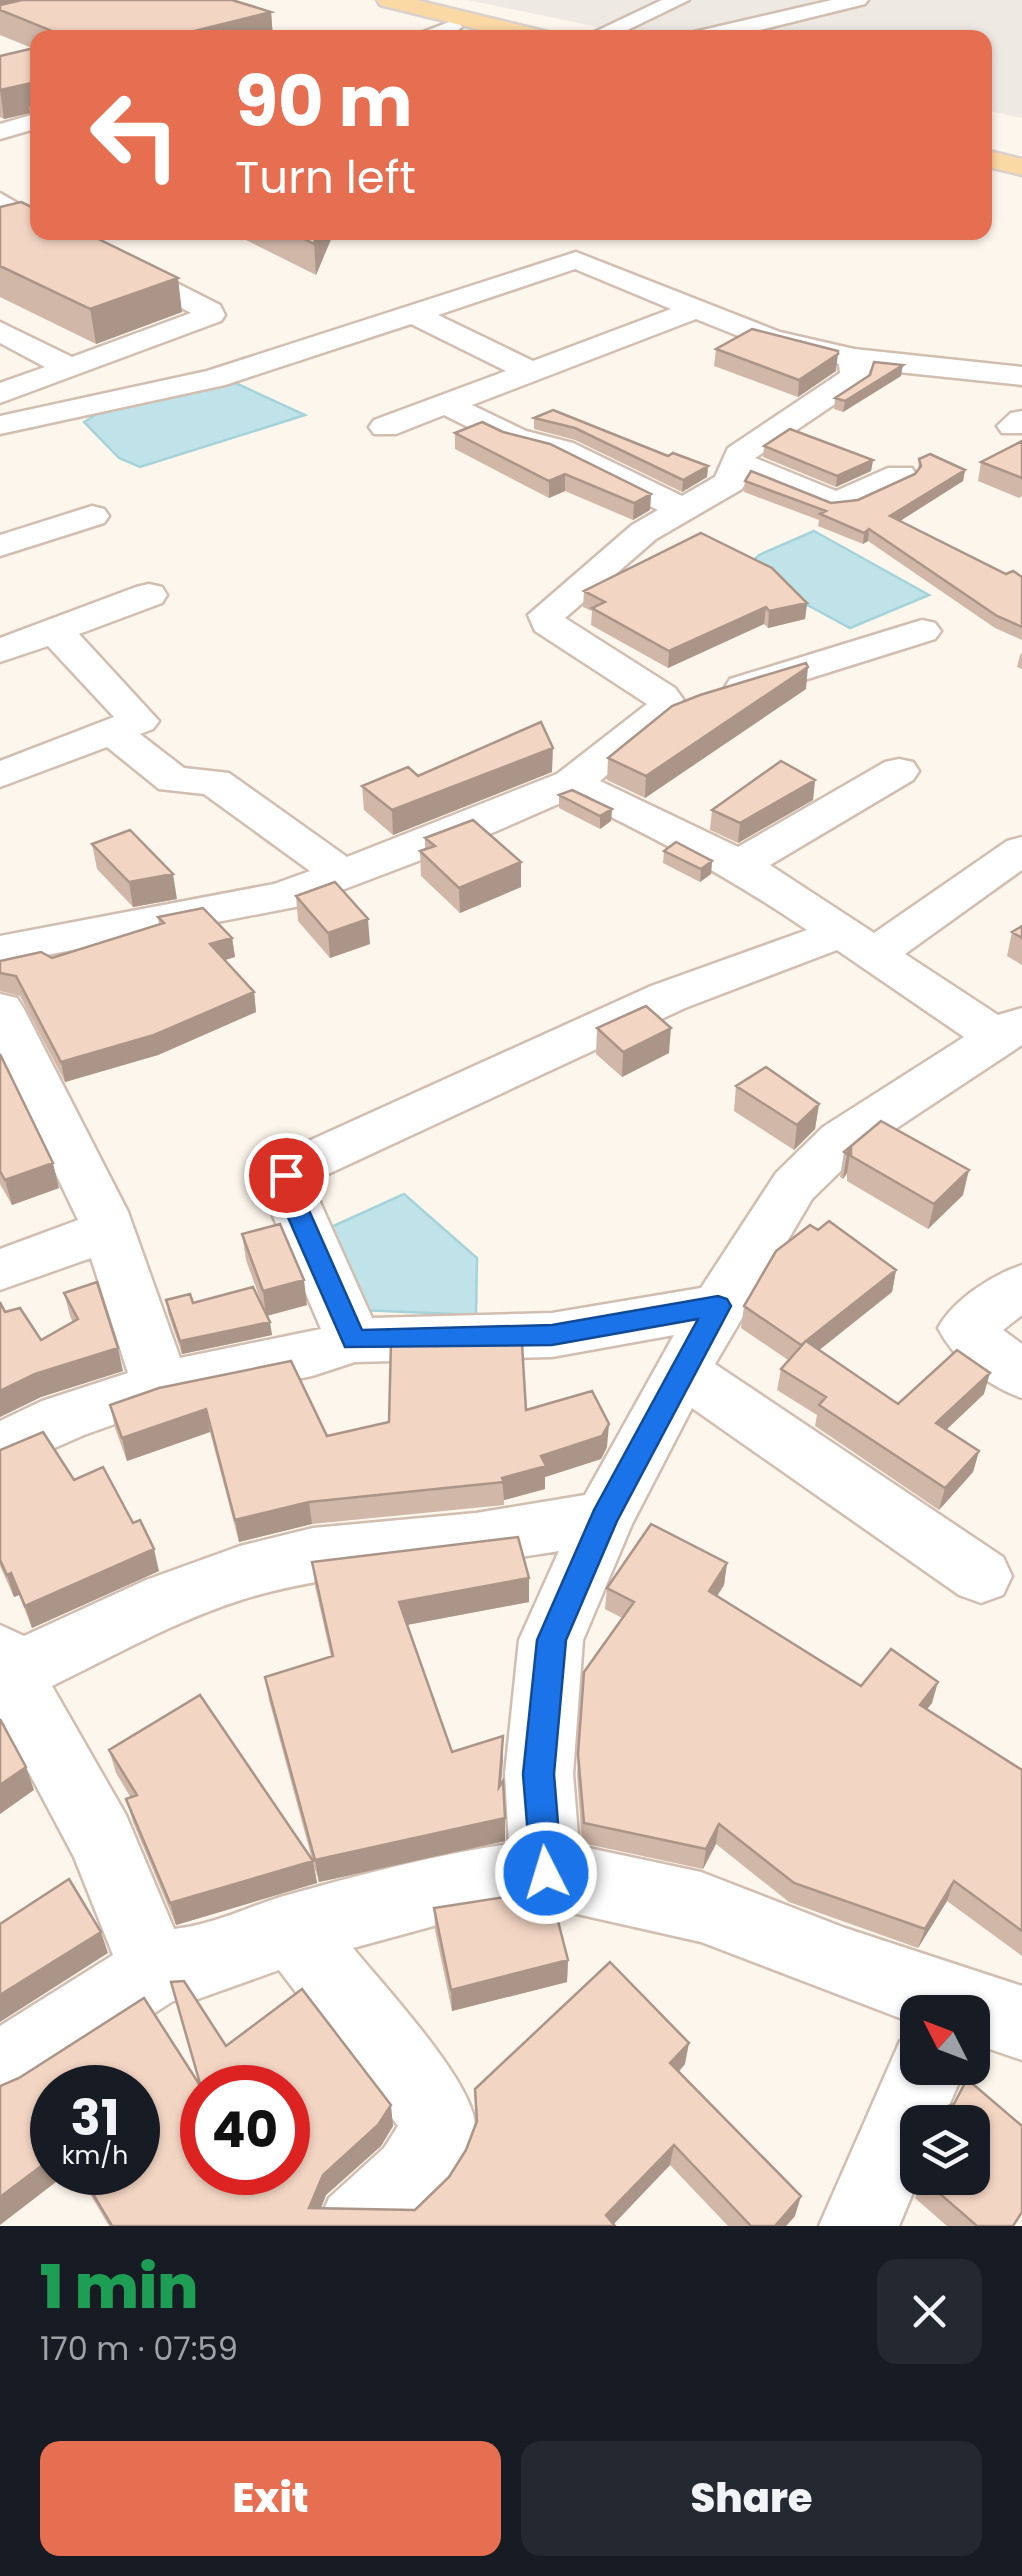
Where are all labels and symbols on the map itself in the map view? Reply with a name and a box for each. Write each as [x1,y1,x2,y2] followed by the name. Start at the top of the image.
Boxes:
[244,1133,329,1218] pin
[494,1821,598,1925] position arrow
[900,1995,990,2085] north arrow
[180,2065,310,2195] speed limit sign: 40

